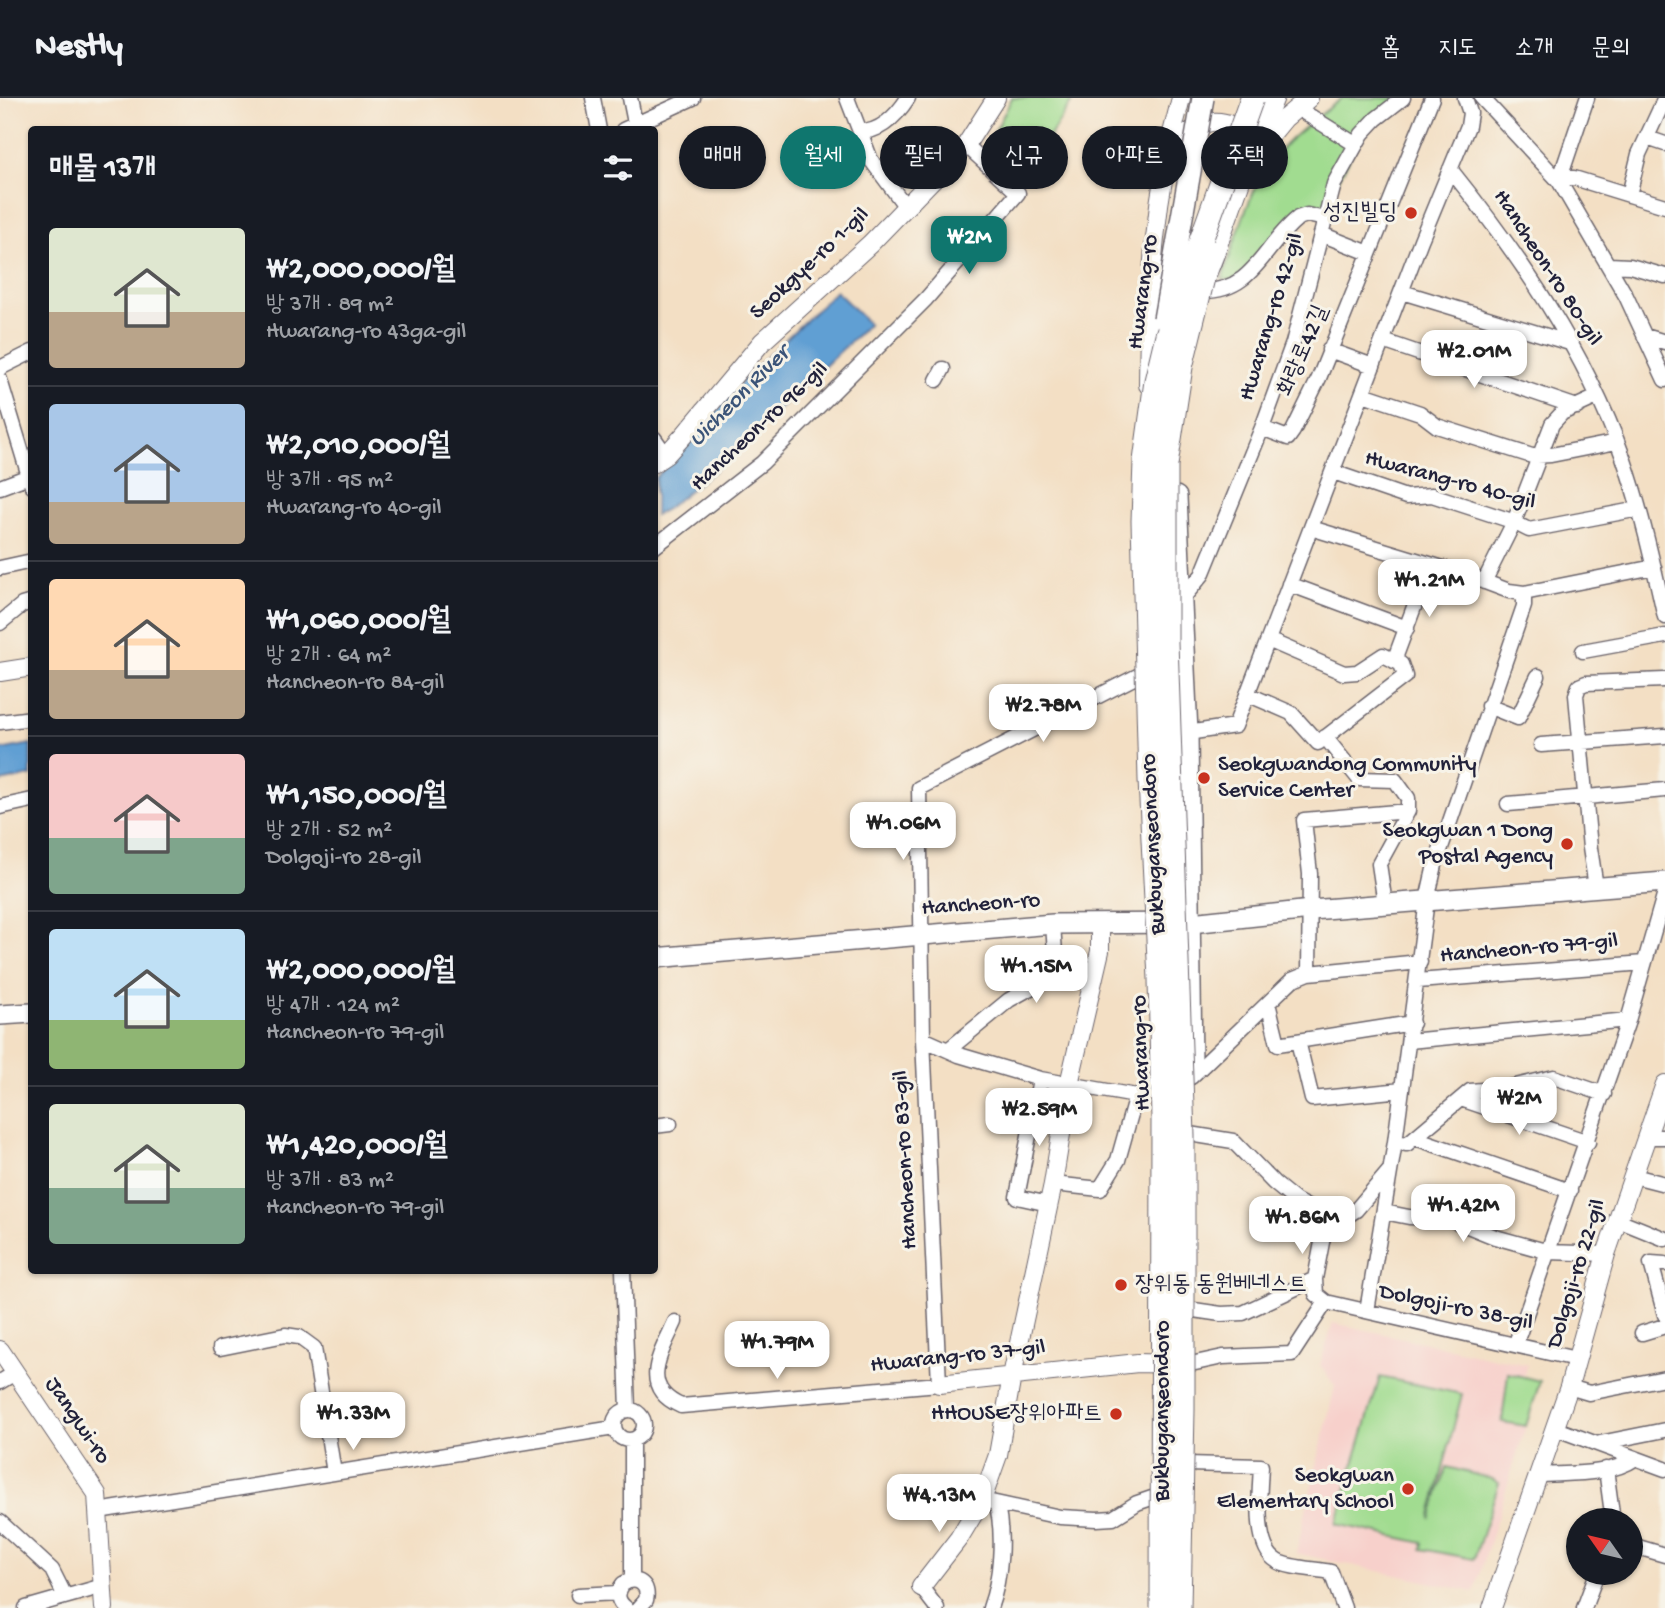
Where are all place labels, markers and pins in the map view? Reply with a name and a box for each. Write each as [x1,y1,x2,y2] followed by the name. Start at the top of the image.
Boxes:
[1323,200,1397,227] place label: 성진빌딩
[1403,205,1419,221] marker: 성진빌딩
[935,216,1003,276] pin: ₩2M
[1417,330,1531,390] pin: ₩2.01M
[1372,560,1486,619] pin: ₩1.21M
[986,684,1100,744] pin: ₩2.78M
[1218,752,1477,805] place label: Seokgwandong Community Service Center
[1196,770,1212,786] marker: Seokgwandong Community Service Center
[846,802,960,862] pin: ₩1.06M
[1383,818,1553,871] place label: Seokgwan 1 Dong Postal Agency
[1559,836,1575,852] marker: Seokgwan 1 Dong Postal Agency
[979,946,1093,1005] pin: ₩1.15M
[1485,1077,1553,1137] pin: ₩2M
[982,1088,1096,1148] pin: ₩2.59M
[1406,1184,1520,1244] pin: ₩1.42M
[1245,1196,1359,1256] pin: ₩1.86M
[1135,1272,1307,1299] place label: 장위동 동원베네스트
[1113,1277,1129,1293] marker: 장위동 동원베네스트
[720,1322,834,1381] pin: ₩1.79M
[296,1392,410,1452] pin: ₩1.33M
[931,1401,1102,1428] place label: HHOUSE장위아파트
[1108,1406,1124,1422] marker: HHOUSE장위아파트
[1217,1463,1394,1516] place label: Seokgwan Elementary School
[882,1474,996,1534] pin: ₩4.13M
[1400,1481,1416,1497] marker: Seokgwan Elementary School

